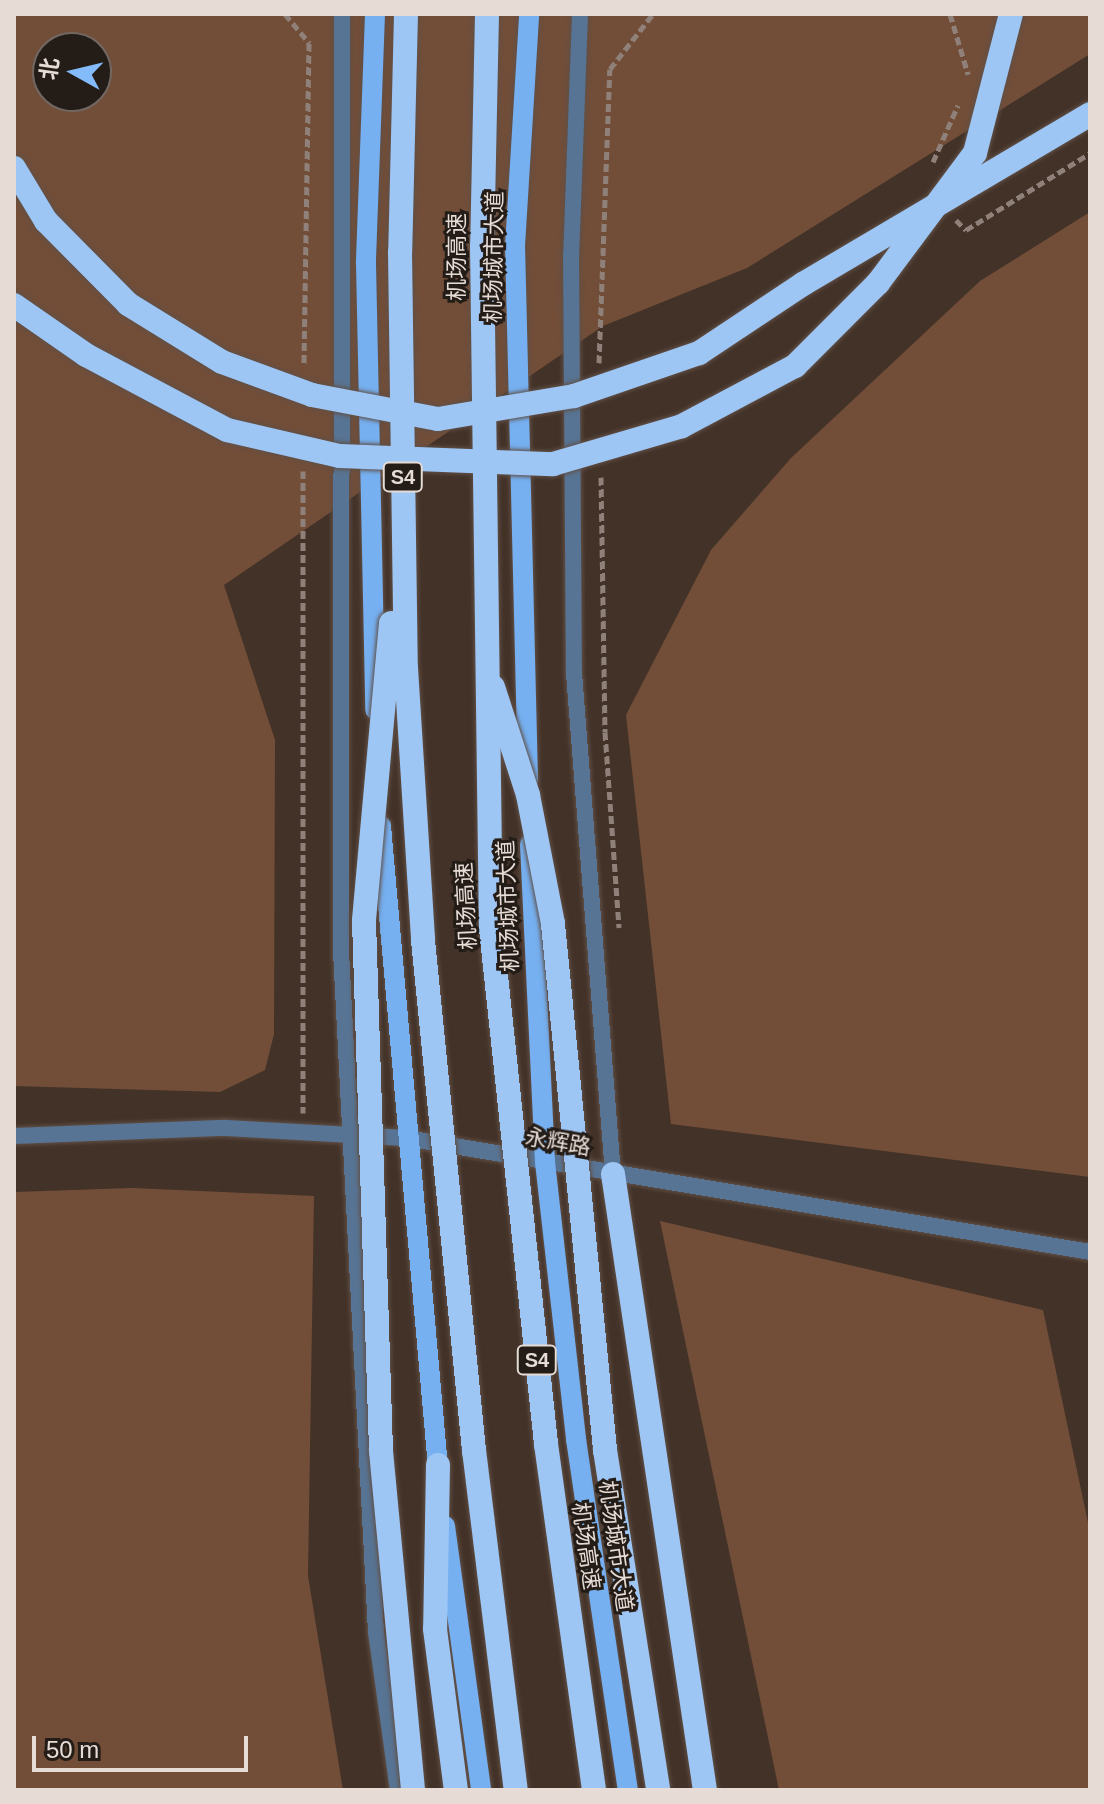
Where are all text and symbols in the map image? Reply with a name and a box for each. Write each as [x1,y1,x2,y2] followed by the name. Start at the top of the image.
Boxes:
[32,32,112,112] north arrow
[36,56,64,82] text: 北
[480,191,508,323] street label: 机场城市大道
[444,213,470,301] street label: 机场高速
[381,461,425,493] road number: S4
[493,840,523,972] street label: 机场城市大道
[451,861,481,951] street label: 机场高速
[523,1123,593,1161] street label: 永辉路
[515,1344,559,1376] road number: S4
[594,1479,638,1613] street label: 机场城市大道
[567,1501,605,1591] street label: 机场高速
[36,1720,252,1770] scale bar
[46,1736,99,1763] text: 50 m

